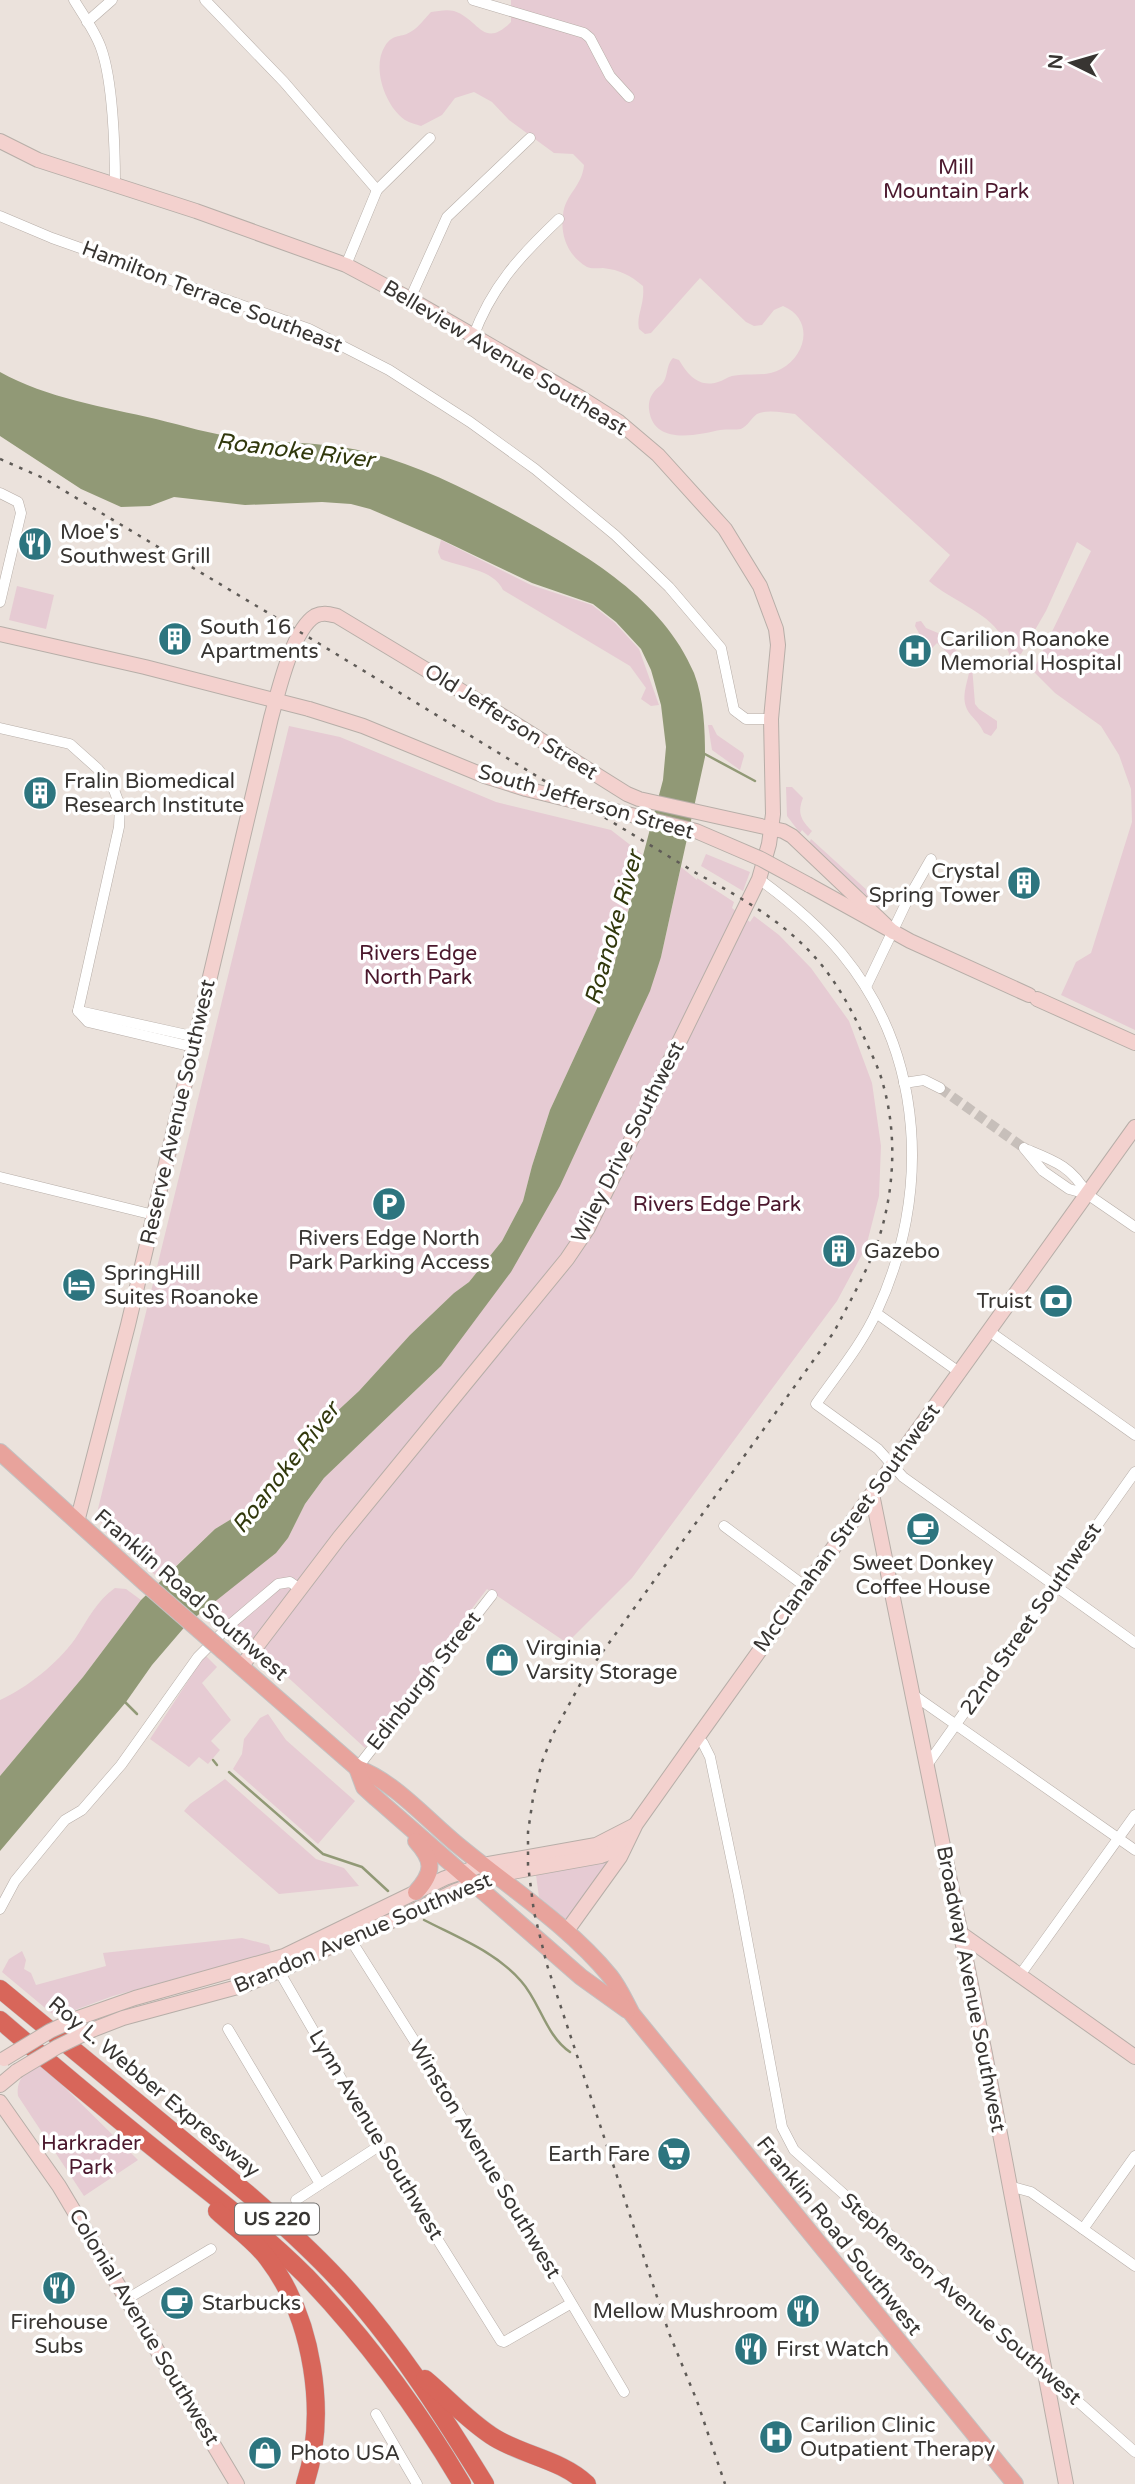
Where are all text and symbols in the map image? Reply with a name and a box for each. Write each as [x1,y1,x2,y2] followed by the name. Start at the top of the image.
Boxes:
[1037,28,1107,98] north arrow
[1044,53,1068,70] text: N
[883,155,1029,204] park label: Mill Mountain Park
[78,236,346,358] street label: Hamilton Terrace Southeast
[378,275,632,441] street label: Belleview Avenue Southeast
[215,427,379,475] water label: Roanoke River
[60,520,211,569] place label: Moe's Southwest Grill
[16,525,54,563] restaurant icon: Moe's Southwest Grill
[200,615,318,664] place label: South 16 Apartments
[156,620,194,658] building icon: South 16 Apartments
[940,627,1122,676] place label: Carilion Roanoke Memorial Hospital
[896,632,934,670] hospital icon: Carilion Roanoke Memorial Hospital
[420,659,602,785] street label: Old Jefferson Street
[475,759,697,845] street label: South Jefferson Street
[64,769,244,818] place label: Fralin Biomedical Research Institute
[21,774,59,812] building icon: Fralin Biomedical Research Institute
[579,845,650,1008] water label: Roanoke River
[869,859,1000,908] place label: Crystal Spring Tower
[1005,864,1043,902] building icon: Crystal Spring Tower
[359,941,477,990] park label: Rivers Edge North Park
[135,977,221,1247] street label: Reserve Avenue Southwest
[566,1037,690,1247] street label: Wiley Drive Southwest
[370,1185,408,1223] parking icon: Rivers Edge North Park Parking Access
[633,1192,801,1217] park label: Rivers Edge Park
[288,1226,490,1275] place label: Rivers Edge North Park Parking Access
[820,1232,858,1270] building icon: Gazebo
[864,1239,940,1264] place label: Gazebo
[104,1261,258,1310] place label: SpringHill Suites Roanoke
[60,1266,98,1304] hotel icon: SpringHill Suites Roanoke
[1037,1282,1075,1320] bank icon: Truist
[976,1289,1032,1314] place label: Truist
[226,1394,348,1539] water label: Roanoke River
[748,1399,946,1657] street label: McClanahan Street Southwest
[89,1504,293,1686] street label: Franklin Road Southwest
[904,1510,942,1548] cafe icon: Sweet Donkey Coffee House
[955,1518,1107,1720] street label: 22nd Street Southwest
[852,1551,994,1600] place label: Sweet Donkey Coffee House
[362,1606,486,1756] street label: Edinburgh Street
[526,1636,677,1685] place label: Virginia Varsity Storage
[483,1641,521,1679] shop icon: Virginia Varsity Storage
[931,1844,1011,2134] street label: Broadway Avenue Southwest
[230,1867,496,1999] street label: Brandon Avenue Southwest
[43,1991,265,2183] street label: Roy L. Webber Expressway
[303,2025,449,2245] street label: Lynn Avenue Southwest
[404,2035,566,2283] street label: Winston Avenue Southwest
[41,2131,141,2180] park label: Harkrader Park
[751,2131,927,2341] street label: Franklin Road Southwest
[655,2135,693,2173] supermarket icon: Earth Fare
[548,2142,650,2167] place label: Earth Fare
[836,2188,1086,2410] street label: Stephenson Avenue Southwest
[63,2204,225,2450] street label: Colonial Avenue Southwest
[235,2204,319,2234] road number: US 220
[40,2269,78,2307] restaurant icon: Firehouse Subs
[158,2284,196,2322] cafe icon: Starbucks
[202,2291,301,2316] place label: Starbucks
[784,2292,822,2330] restaurant icon: Mellow Mushroom
[593,2299,778,2324] place label: Mellow Mushroom
[10,2310,108,2359] place label: Firehouse Subs
[732,2330,770,2368] restaurant icon: First Watch
[776,2337,889,2362] place label: First Watch
[800,2413,995,2462] place label: Carilion Clinic Outpatient Therapy
[757,2418,795,2456] hospital icon: Carilion Clinic Outpatient Therapy
[246,2434,284,2472] shop icon: Photo USA
[290,2441,400,2466] place label: Photo USA

